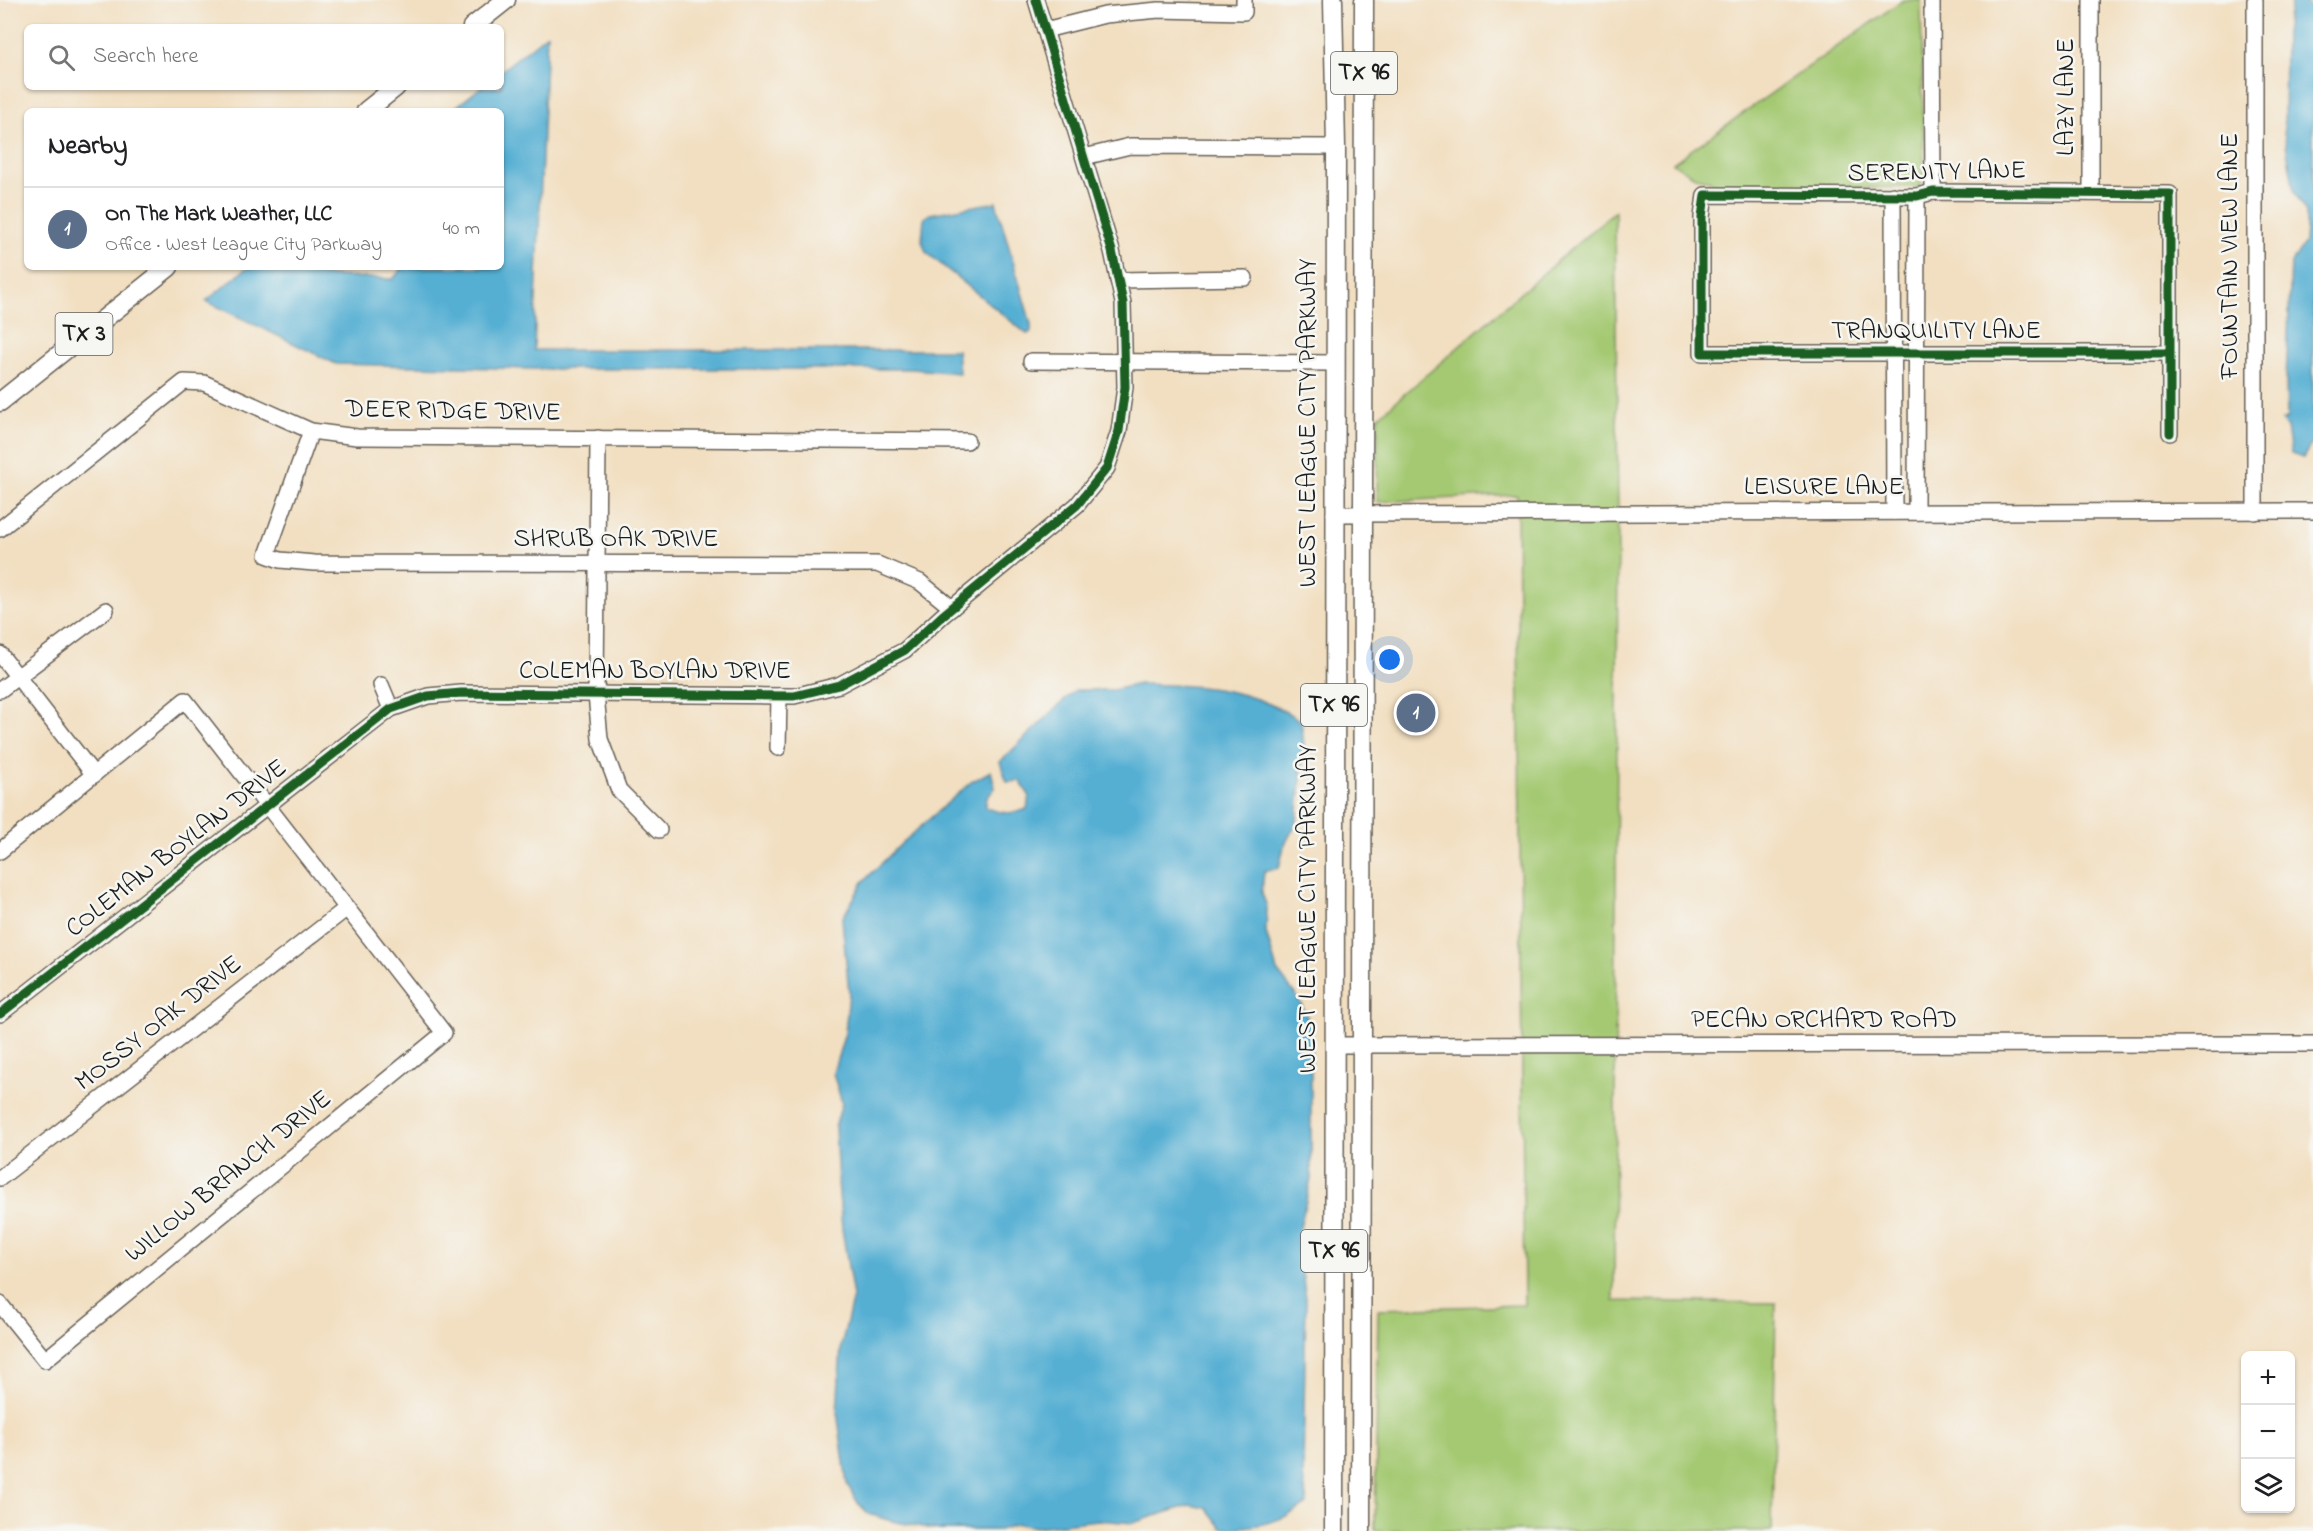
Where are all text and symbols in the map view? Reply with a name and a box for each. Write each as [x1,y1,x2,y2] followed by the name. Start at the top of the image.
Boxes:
[24,24,504,90] search box
[2048,38,2086,156] street label: LAZY LANE
[45,41,78,74] icon: search
[93,41,198,73] text: Search here
[1331,52,1397,94] road number: TX 96
[48,128,127,166] text: Nearby
[2212,133,2250,380] street label: FOUNTAIN VIEW LANE
[1847,152,2027,194] street label: SERENITY LANE
[105,199,332,231] text: On The Mark Weather, LLC
[64,215,71,244] text: 1
[443,215,480,244] text: 40 m
[105,231,382,260] text: Office · West League City Parkway
[1290,259,1328,587] street label: WEST LEAGUE CITY PARKWAY
[56,313,112,355] road number: TX 3
[1831,313,2041,351] street label: TRANQUILITY LANE
[344,391,561,433] street label: DEER RIDGE DRIVE
[1744,469,1904,507] street label: LEISURE LANE
[514,521,718,559] street label: SHRUB OAK DRIVE
[1375,645,1404,674] your location
[519,653,791,691] street label: COLEMAN BOYLAN DRIVE
[1301,684,1367,726] road number: TX 96
[1396,690,1436,736] pin: 1
[1290,745,1328,1073] street label: WEST LEAGUE CITY PARKWAY
[58,750,296,948] street label: COLEMAN BOYLAN DRIVE
[67,947,251,1101] street label: MOSSY OAK DRIVE
[1691,1002,1957,1040] street label: PECAN ORCHARD ROAD
[117,1082,341,1272] street label: WILLOW BRANCH DRIVE
[1301,1230,1367,1272] road number: TX 96
[2241,1351,2295,1513] map controls
[2241,1351,2295,1405] button: +
[2241,1405,2295,1459] button: −
[2241,1459,2295,1513] button: layers

